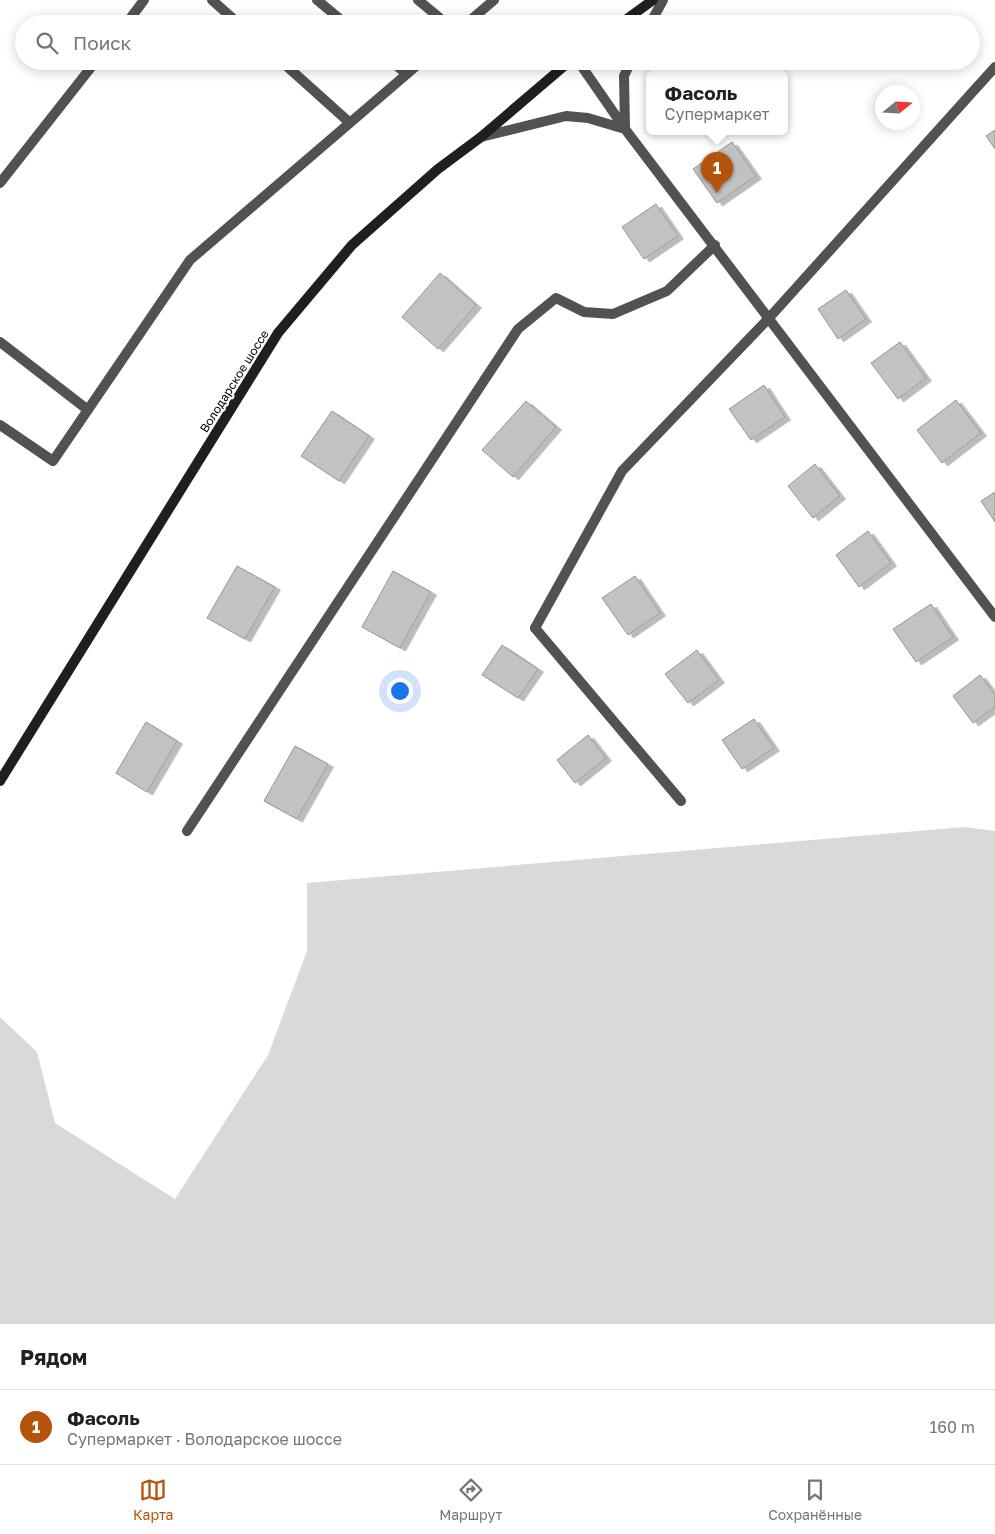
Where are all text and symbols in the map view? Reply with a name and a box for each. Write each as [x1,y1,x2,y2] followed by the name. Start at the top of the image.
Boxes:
[15,15,980,70] search box
[33,29,61,57] icon: search
[73,31,132,54] text: Поиск
[646,70,788,135] popup
[665,81,737,104] text: Фасоль
[875,85,920,130] north arrow
[665,104,769,124] text: Супермаркет
[701,152,733,193] pin: 1
[196,327,272,435] street label: Володарское шоссе
[387,678,413,704] your location
[20,1344,87,1370] text: Рядом
[67,1406,140,1429] text: Фасоль
[32,1417,40,1437] text: 1
[929,1417,975,1437] text: 160 m
[67,1429,342,1449] text: Супермаркет · Володарское шоссе
[133,1476,173,1523] tab: Карта
[439,1476,502,1523] tab: Маршрут
[768,1476,862,1523] tab: Сохранённые

